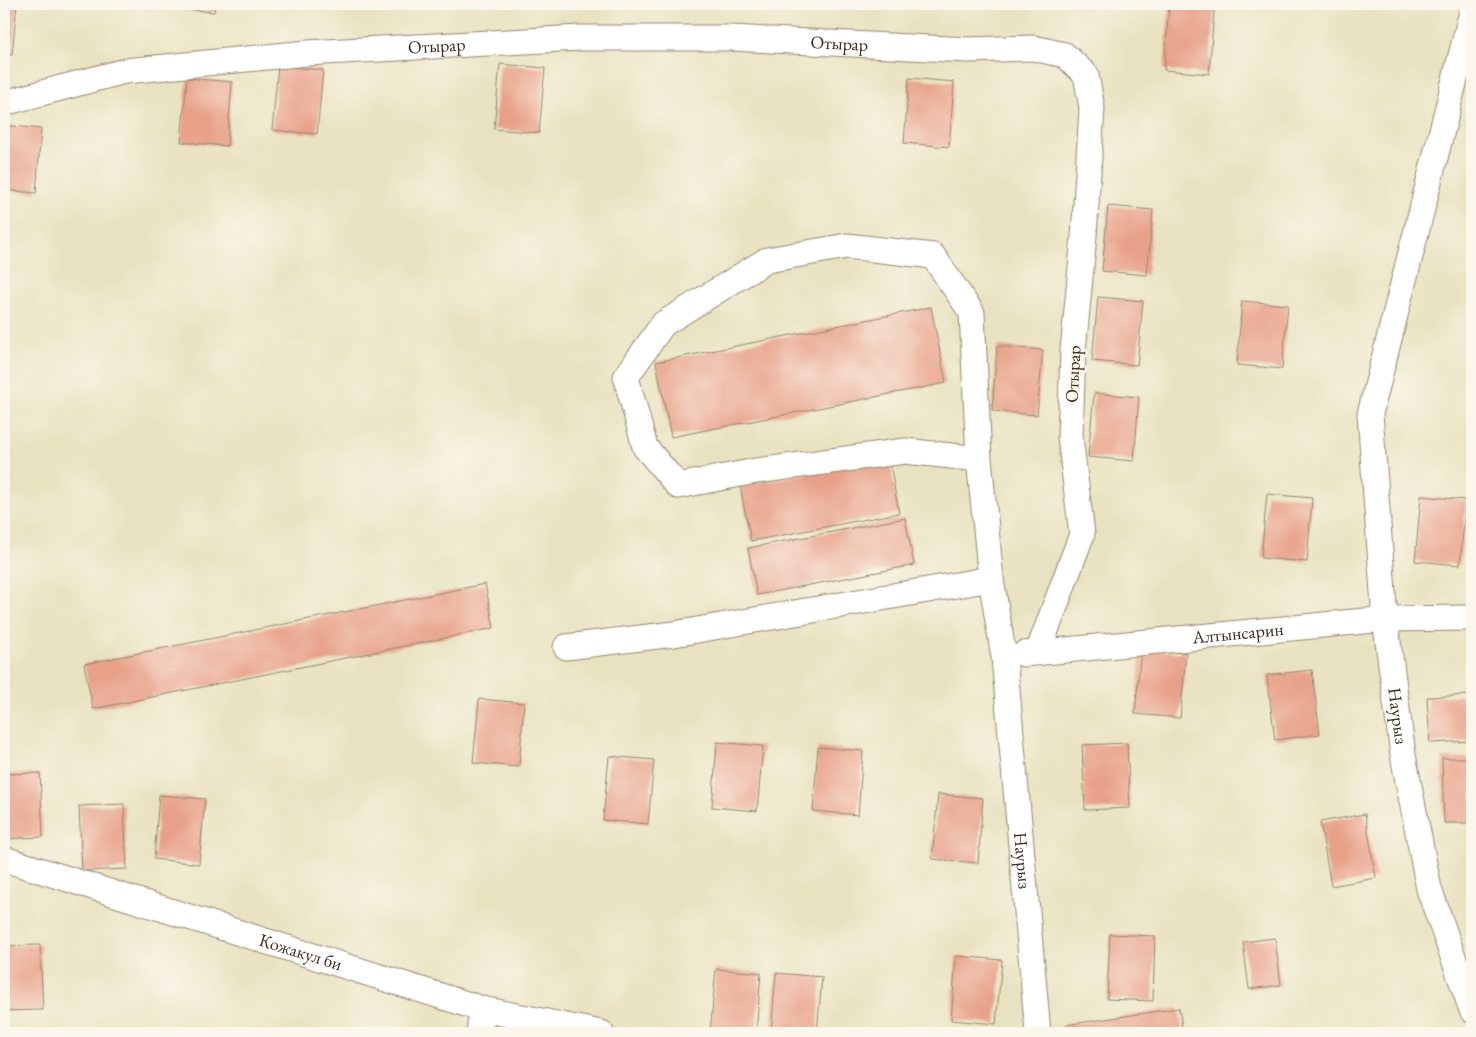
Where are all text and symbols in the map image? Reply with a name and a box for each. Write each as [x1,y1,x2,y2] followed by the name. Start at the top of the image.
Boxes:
[810,30,869,56] street label: Отырар
[407,32,466,58] street label: Отырар
[1060,345,1085,403] street label: Отырар
[1190,617,1285,649] street label: Алтынсарин
[1383,686,1413,745] street label: Наурыз
[1009,831,1037,890] street label: Наурыз
[256,928,346,976] street label: Кожакул би

